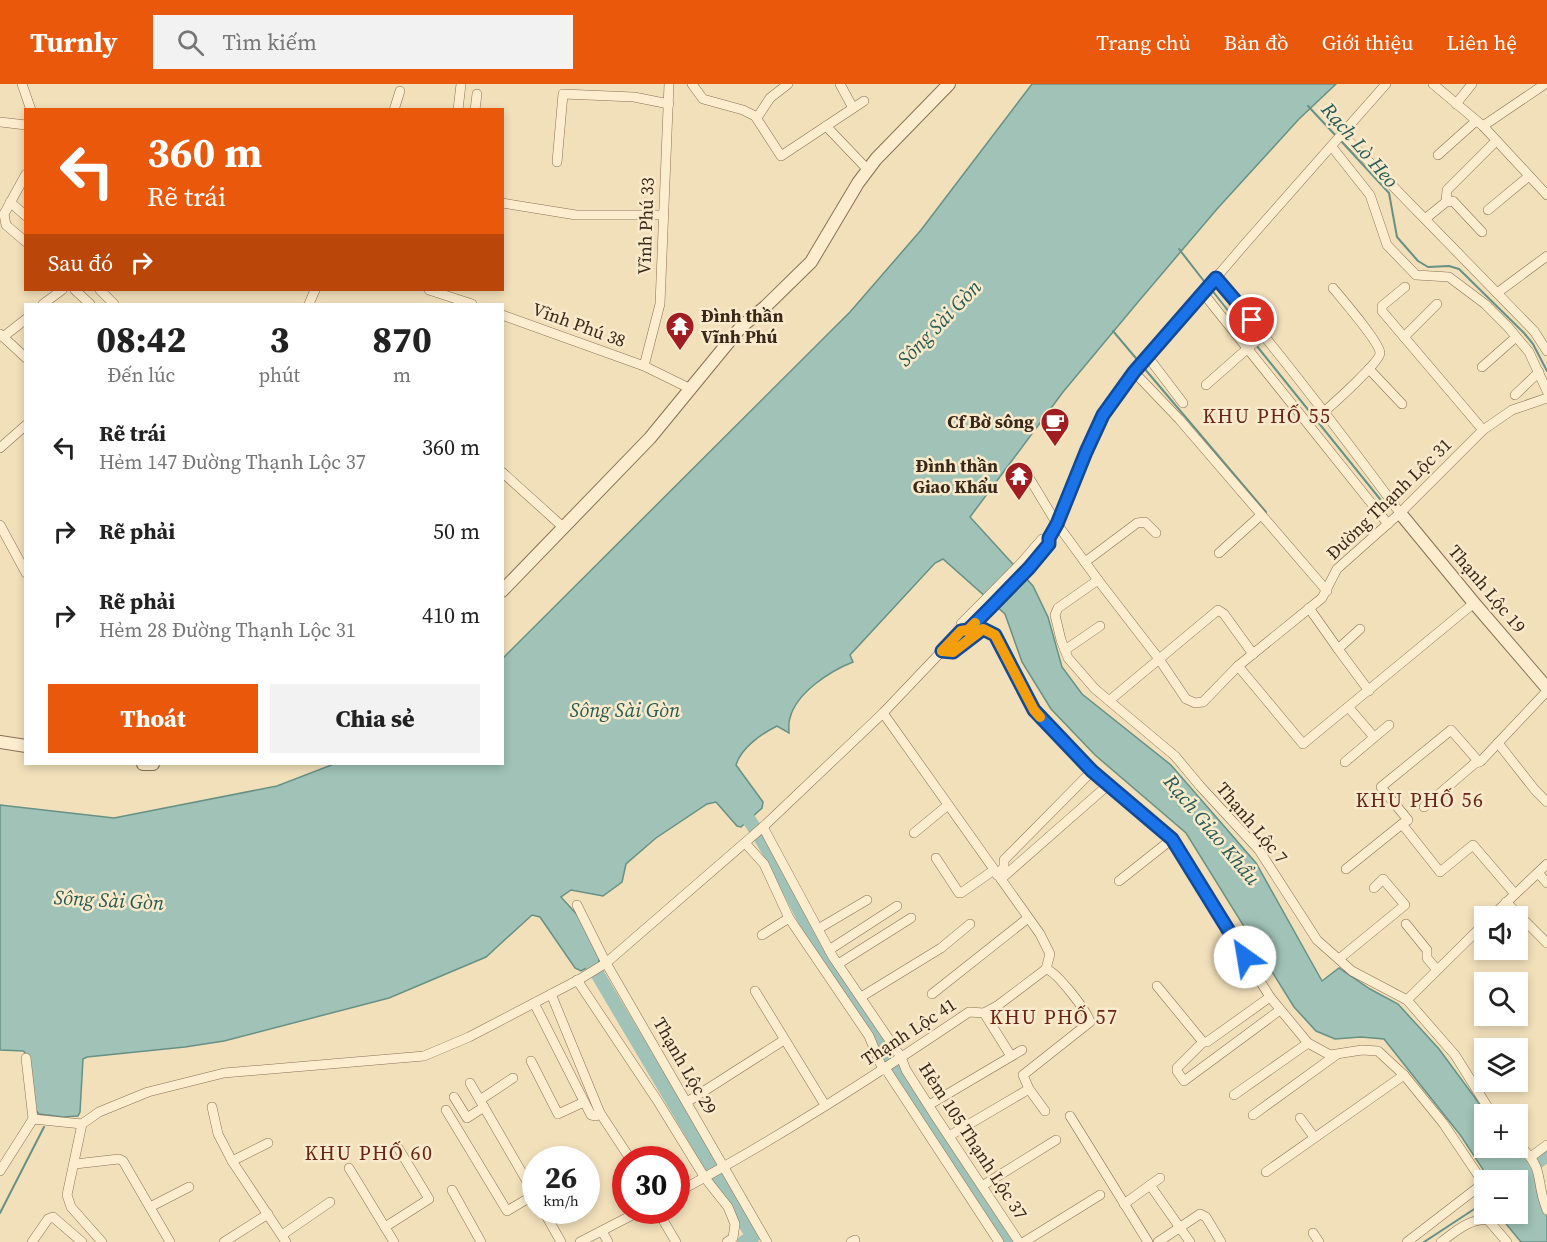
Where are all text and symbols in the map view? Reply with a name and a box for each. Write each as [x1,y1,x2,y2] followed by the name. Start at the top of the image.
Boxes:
[153,15,573,69] search box
[30,23,117,61] text: Turnly
[174,26,207,59] icon: search
[222,27,317,57] text: Tìm kiếm
[1096,28,1191,57] text: Trang chủ
[1224,28,1289,57] text: Bản đồ
[1322,28,1414,57] text: Giới thiệu
[1447,28,1517,57] text: Liên hệ
[1314,95,1405,194] water label: Rạch Lò Heo
[147,123,262,181] text: 360 m
[48,132,126,210] icon: left
[631,177,660,275] street label: Vĩnh Phú 33
[147,178,226,215] text: Rẽ trái
[125,246,158,279] icon: right
[48,248,113,278] text: Sau đó
[891,273,988,372] water label: Sông Sài Gòn
[1226,294,1277,345] pin
[529,296,629,353] street label: Vĩnh Phú 38
[701,303,783,349] place label: Đình thần Vĩnh Phú
[1235,303,1268,336] icon: arrive
[664,310,696,352] temple icon: Đình thần Vĩnh Phú
[96,315,186,364] text: 08:42
[269,315,289,364] text: 3
[372,315,432,364] text: 870
[107,361,175,389] text: Đến lúc
[259,361,300,389] text: phút
[393,361,411,389] text: m
[1203,402,1331,430] district label: KHU PHỐ 55
[1039,406,1071,448] cafe icon: Cf Bờ sông
[947,409,1034,434] place label: Cf Bờ sông
[99,418,166,448] text: Rẽ trái
[48,431,81,464] icon: left
[422,432,480,462] text: 360 m
[1320,432,1457,565] street label: Đường Thạnh Lộc 31
[99,448,366,476] text: Hẻm 147 Đường Thạnh Lộc 37
[913,453,998,499] place label: Đình thần Giao Khẩu
[1003,460,1035,502] temple icon: Đình thần Giao Khẩu
[48,515,81,548] icon: right
[99,516,175,546] text: Rẽ phải
[433,516,480,546] text: 50 m
[1443,539,1532,638] street label: Thạnh Lộc 19
[99,586,175,616] text: Rẽ phải
[48,599,81,632] icon: right
[422,600,480,630] text: 410 m
[99,616,356,644] text: Hẻm 28 Đường Thạnh Lộc 31
[48,684,258,753] button: Thoát
[270,684,480,753] button: Chia sẻ
[570,696,681,724] water label: Sông Sài Gòn
[1157,768,1267,892] water label: Rạch Giao Khẩu
[1211,777,1294,869] street label: Thạnh Lộc 7
[1356,786,1484,814] district label: KHU PHỐ 56
[53,883,166,917] water label: Sông Sài Gòn
[1474,906,1528,1224] map controls
[1474,906,1528,960] button: sound
[1213,925,1277,989] position arrow
[1474,972,1528,1026] button: search
[857,992,961,1072] street label: Thạnh Lộc 41
[990,1003,1118,1031] district label: KHU PHỐ 57
[648,1013,723,1119] street label: Thạnh Lộc 29
[1474,1038,1528,1092] button: layers
[913,1057,1034,1224] street label: Hẻm 105 Thạnh Lộc 37
[1474,1104,1528,1158] button: +
[305,1139,433,1167] district label: KHU PHỐ 60
[612,1146,690,1224] speed limit sign: 30
[545,1157,577,1198] text: 26
[1474,1170,1528,1224] button: −
[543,1190,579,1211] text: km/h

